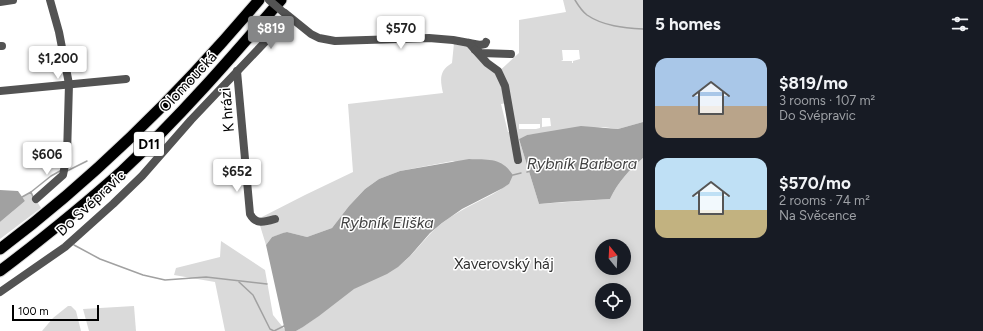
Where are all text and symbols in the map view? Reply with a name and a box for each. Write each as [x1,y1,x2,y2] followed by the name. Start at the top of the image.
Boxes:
[949,13,971,35] icon: filters
[655,14,721,34] text: 5 homes
[247,16,295,50] pin: $819
[377,16,425,50] pin: $570
[257,21,285,36] text: $819
[386,21,416,36] text: $570
[25,46,91,80] pin: $1,200
[155,48,221,116] street label: Olomoucká
[38,51,78,66] text: $1,200
[779,73,848,93] text: $819/mo
[687,74,735,122] icon: home
[216,87,238,133] street label: K hrázi
[779,93,875,108] text: 3 rooms · 107 m²
[779,108,856,123] text: Do Svépravic
[134,132,164,156] road number: D11
[23,142,71,176] pin: $606
[32,147,62,162] text: $606
[527,154,637,173] water label: Rybník Barbora
[213,159,261,193] pin: $652
[222,164,252,179] text: $652
[52,166,130,240] street label: Do Svépravic
[779,173,851,193] text: $570/mo
[687,174,735,222] icon: home
[779,193,870,208] text: 2 rooms · 74 m²
[779,208,856,223] text: Na Svěcence
[340,213,434,232] water label: Rybník Eliška
[595,239,631,275] north arrow
[595,239,631,319] map controls
[454,255,554,273] park label: Xaverovský háj
[595,283,631,319] button: locate
[12,303,99,322] scale bar
[18,305,49,318] text: 100 m

